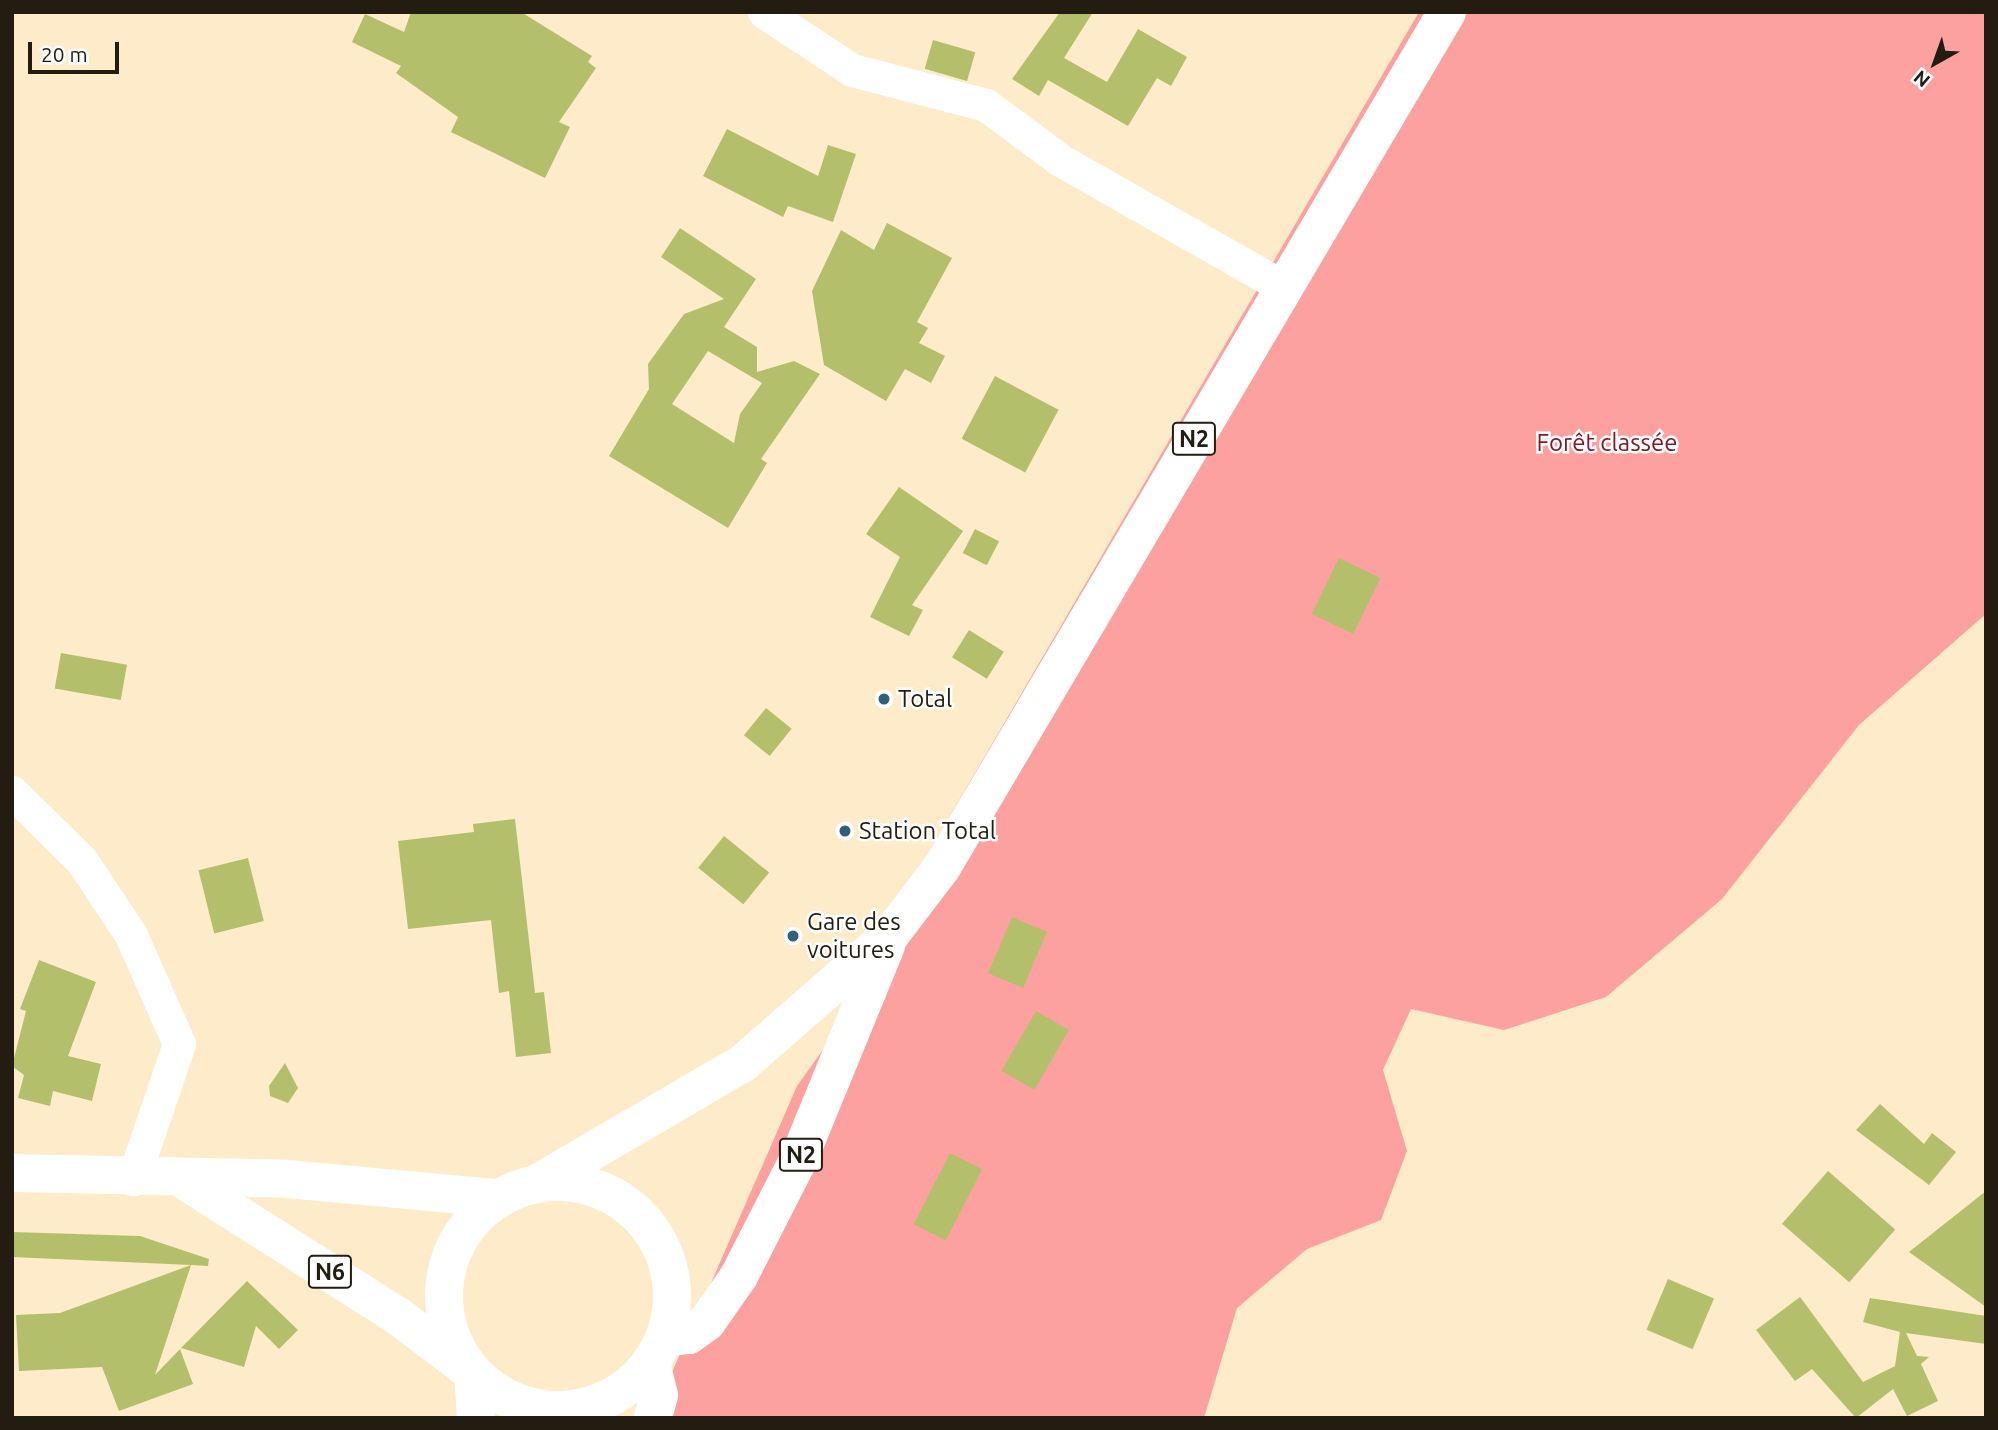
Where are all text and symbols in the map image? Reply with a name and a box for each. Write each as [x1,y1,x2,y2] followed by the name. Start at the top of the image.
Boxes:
[32,28,122,72] scale bar
[1900,28,1970,98] north arrow
[41,42,88,66] text: 20 m
[1909,66,1934,92] text: N
[1171,420,1217,458] road number: N2
[1536,429,1678,457] park label: Forêt classée
[898,685,952,713] place label: Total
[876,691,892,707] marker: Total
[859,817,996,845] place label: Station Total
[837,823,853,839] marker: Station Total
[807,908,901,964] place label: Gare des voitures
[785,928,801,944] marker: Gare des voitures
[778,1136,824,1174] road number: N2
[307,1252,353,1292] road number: N6

